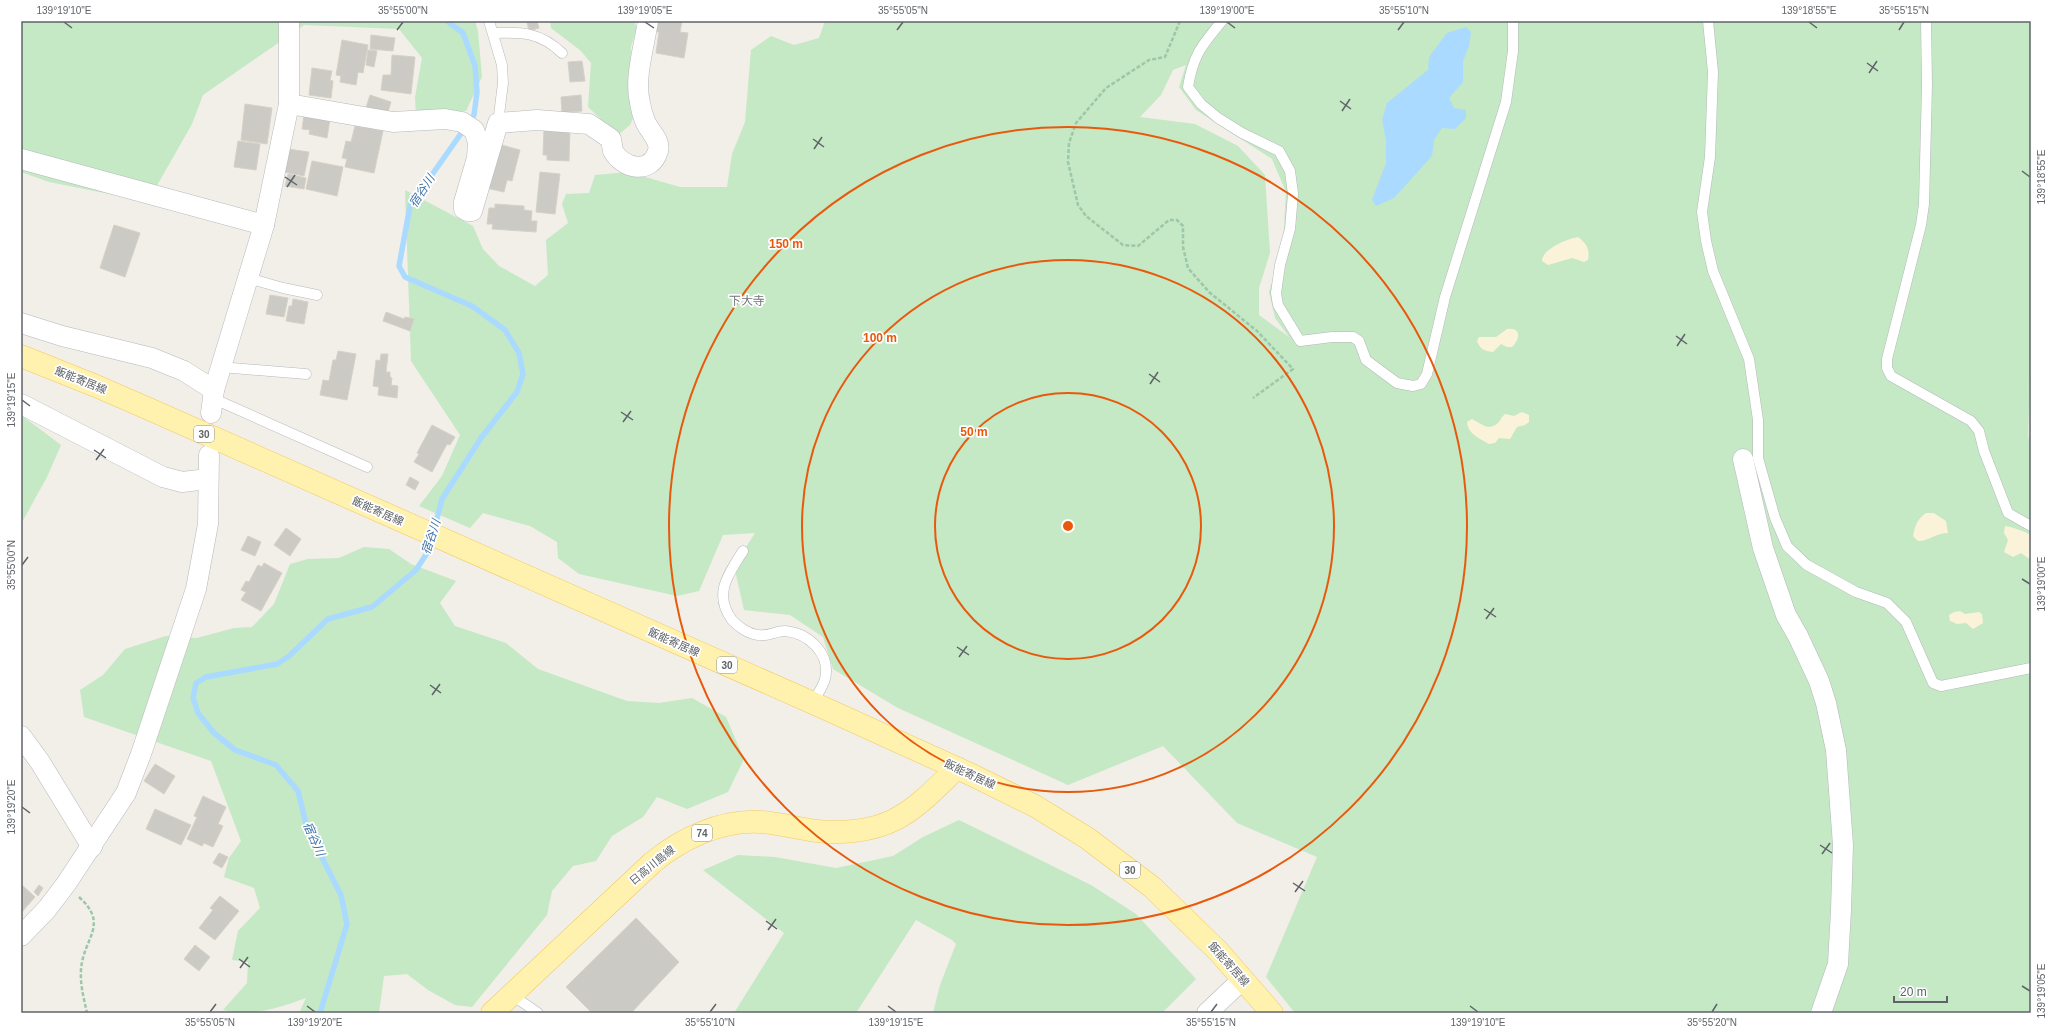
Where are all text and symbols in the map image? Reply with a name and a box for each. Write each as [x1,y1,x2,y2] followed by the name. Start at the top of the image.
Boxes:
[36,5,92,16] text: 139°19'10"E
[378,5,428,16] text: 35°55'00"N
[617,5,673,16] text: 139°19'05"E
[878,5,928,16] text: 35°55'05"N
[1199,5,1255,16] text: 139°19'00"E
[1379,5,1429,16] text: 35°55'10"N
[1781,5,1837,16] text: 139°18'55"E
[1879,5,1929,16] text: 35°55'15"N
[2036,149,2047,205] text: 139°18'55"E
[406,170,439,210] water label: 宿谷川
[769,237,803,251] text: 150 m
[729,294,765,308] district label: 下大寺
[863,331,897,345] text: 100 m
[53,364,109,396] street label: 飯能寄居線
[6,372,17,428] text: 139°19'15"E
[960,425,988,439] text: 50 m
[194,426,214,442] road number: 30
[350,494,406,528] street label: 飯能寄居線
[419,516,444,556] water label: 宿谷川
[1061,519,1075,533] centre of rings
[6,540,17,590] text: 35°55'00"N
[2036,556,2047,612] text: 139°19'00"E
[646,625,702,659] street label: 飯能寄居線
[717,657,737,673] road number: 30
[943,757,997,791] street label: 飯能寄居線
[6,779,17,835] text: 139°19'20"E
[300,820,329,860] water label: 宿谷川
[692,825,712,841] road number: 74
[627,843,677,887] street label: 日高川島線
[1120,862,1140,878] road number: 30
[1206,940,1252,988] street label: 飯能寄居線
[2036,963,2047,1019] text: 139°19'05"E
[1894,978,1947,1004] scale bar
[1900,985,1927,999] text: 20 m
[185,1017,235,1028] text: 35°55'05"N
[287,1017,343,1028] text: 139°19'20"E
[685,1017,735,1028] text: 35°55'10"N
[868,1017,924,1028] text: 139°19'15"E
[1186,1017,1236,1028] text: 35°55'15"N
[1450,1017,1506,1028] text: 139°19'10"E
[1687,1017,1737,1028] text: 35°55'20"N

